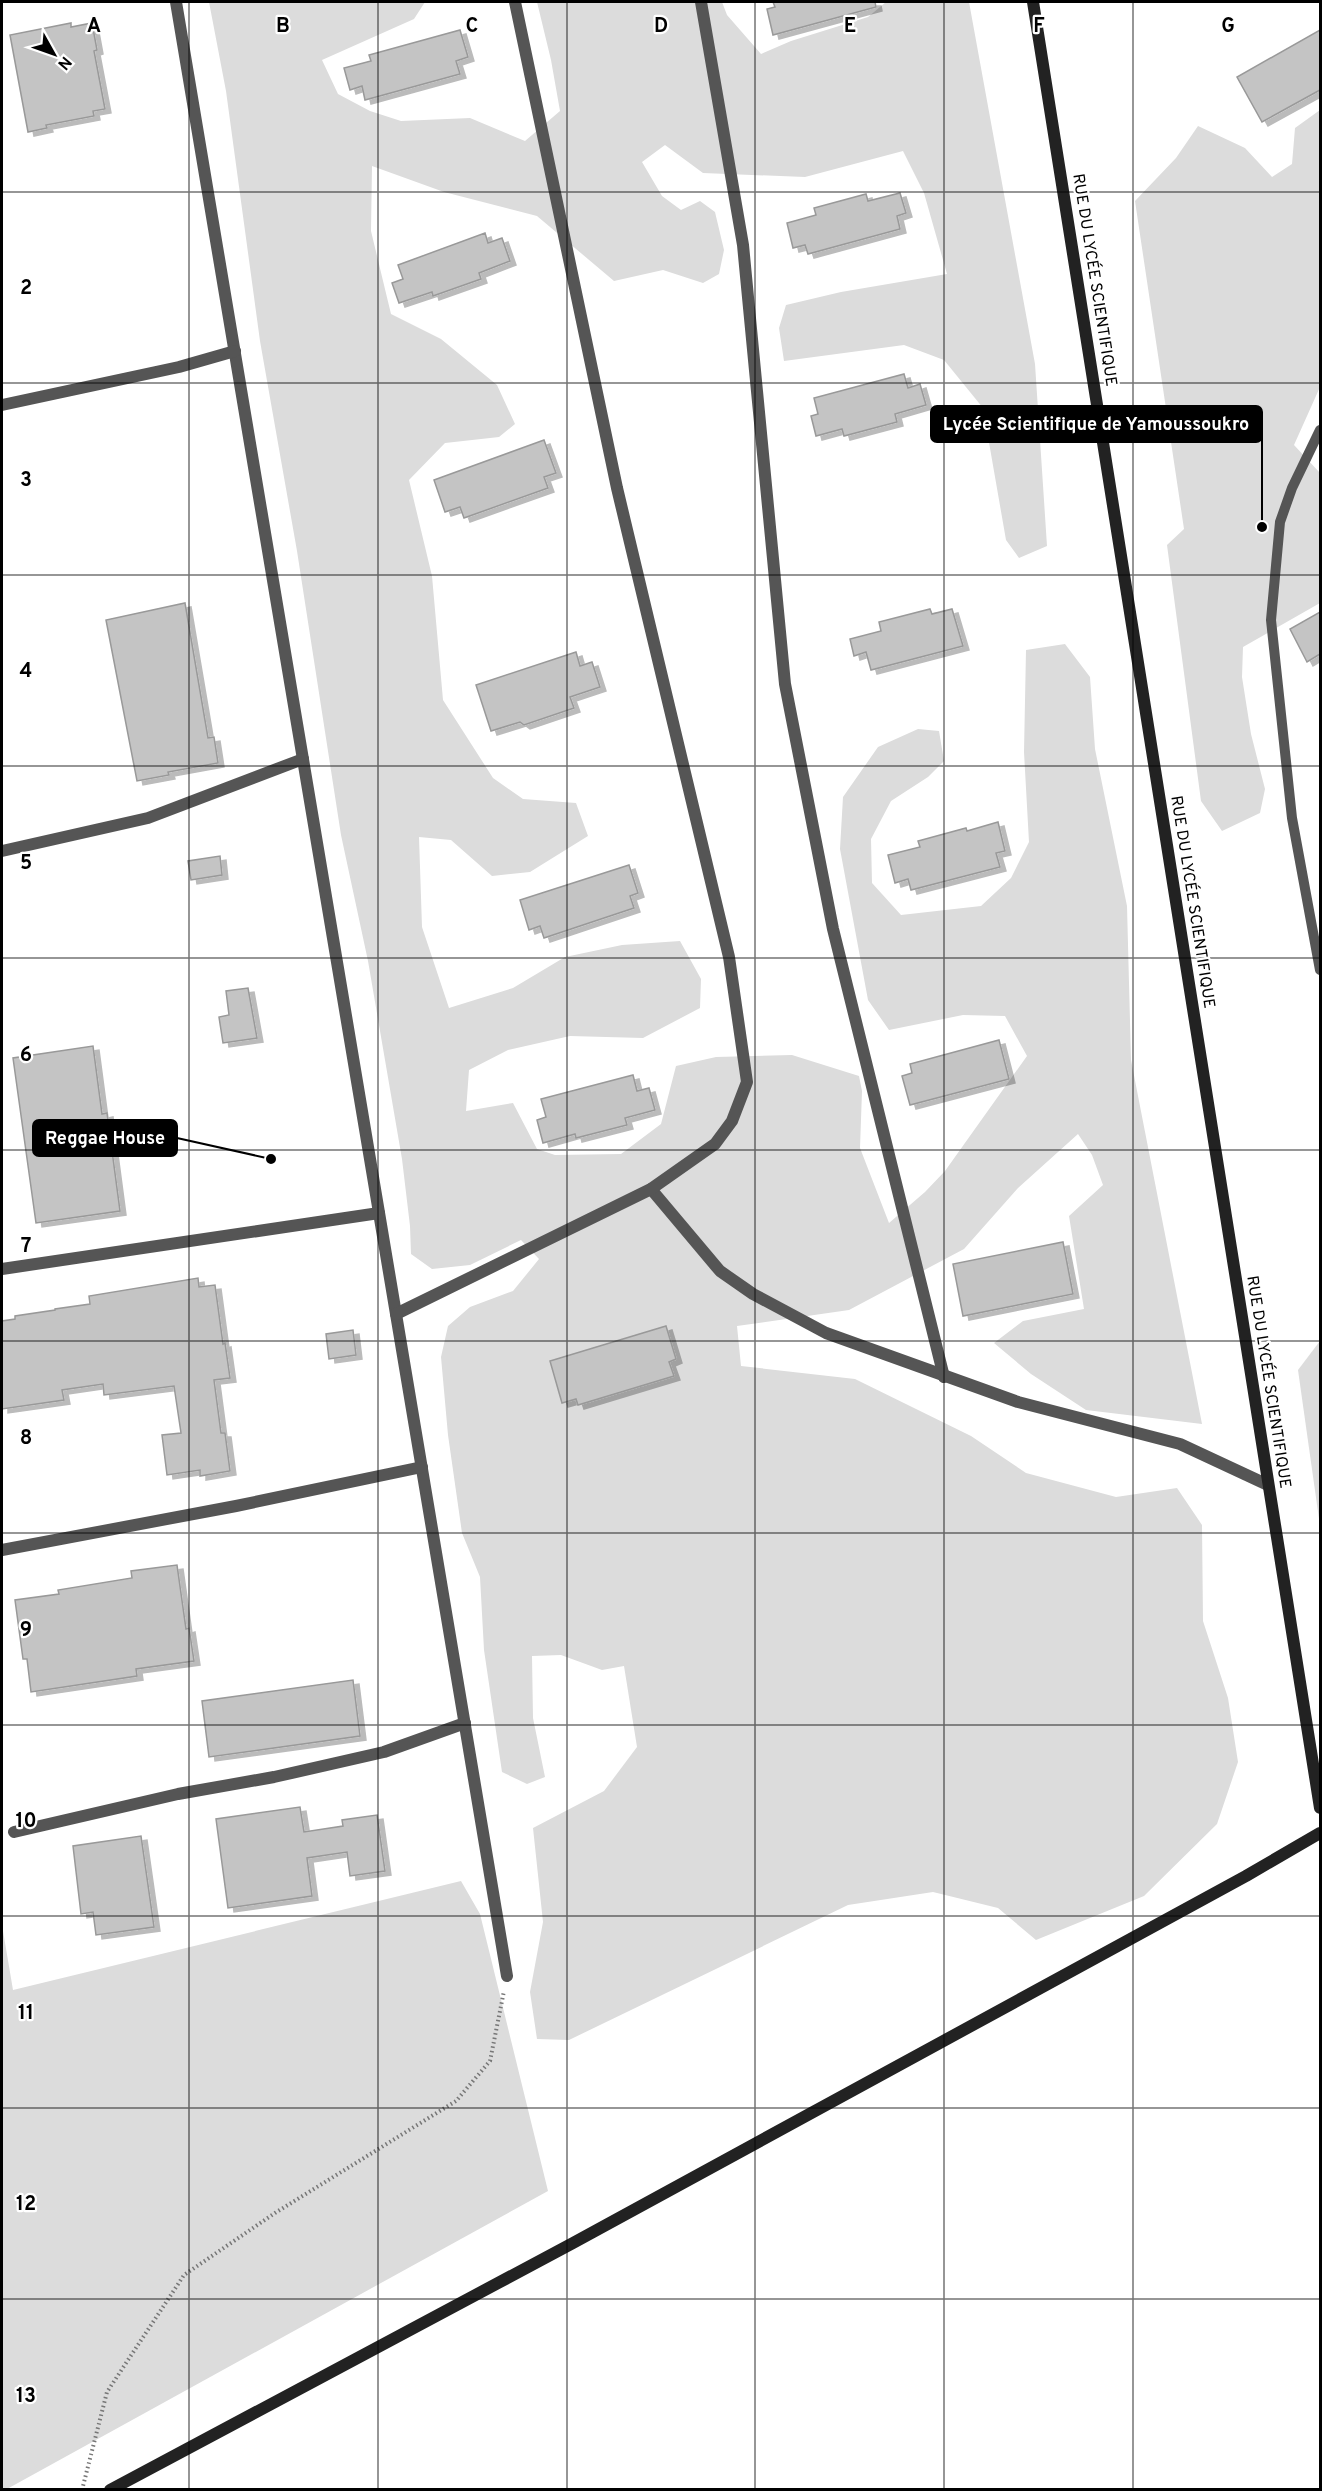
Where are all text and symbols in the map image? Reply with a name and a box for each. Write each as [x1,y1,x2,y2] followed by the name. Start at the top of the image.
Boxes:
[87,14,101,40] text: A
[276,14,290,40] text: B
[466,14,478,40] text: C
[654,14,668,40] text: D
[844,14,856,40] text: E
[1033,14,1045,40] text: F
[1221,14,1235,40] text: G
[24,24,84,84] north arrow
[53,52,75,73] text: N
[1067,172,1123,388] street label: RUE DU LYCÉE SCIENTIFIQUE
[20,276,32,302] text: 2
[931,406,1262,442] callout: Lycée Scientifique de Yamoussoukro
[943,414,1249,437] text: Lycée Scientifique de Yamoussoukro
[20,468,32,494] text: 3
[20,659,32,685] text: 4
[1165,794,1221,1010] street label: RUE DU LYCÉE SCIENTIFIQUE
[20,851,32,877] text: 5
[20,1043,32,1069] text: 6
[33,1120,177,1156] callout: Reggae House
[45,1128,165,1151] text: Reggae House
[21,1234,31,1260] text: 7
[1241,1274,1297,1490] street label: RUE DU LYCÉE SCIENTIFIQUE
[20,1426,32,1452] text: 8
[20,1618,32,1644] text: 9
[15,1809,37,1835] text: 10
[18,2001,34,2027] text: 11
[16,2192,36,2218] text: 12
[16,2384,36,2410] text: 13

